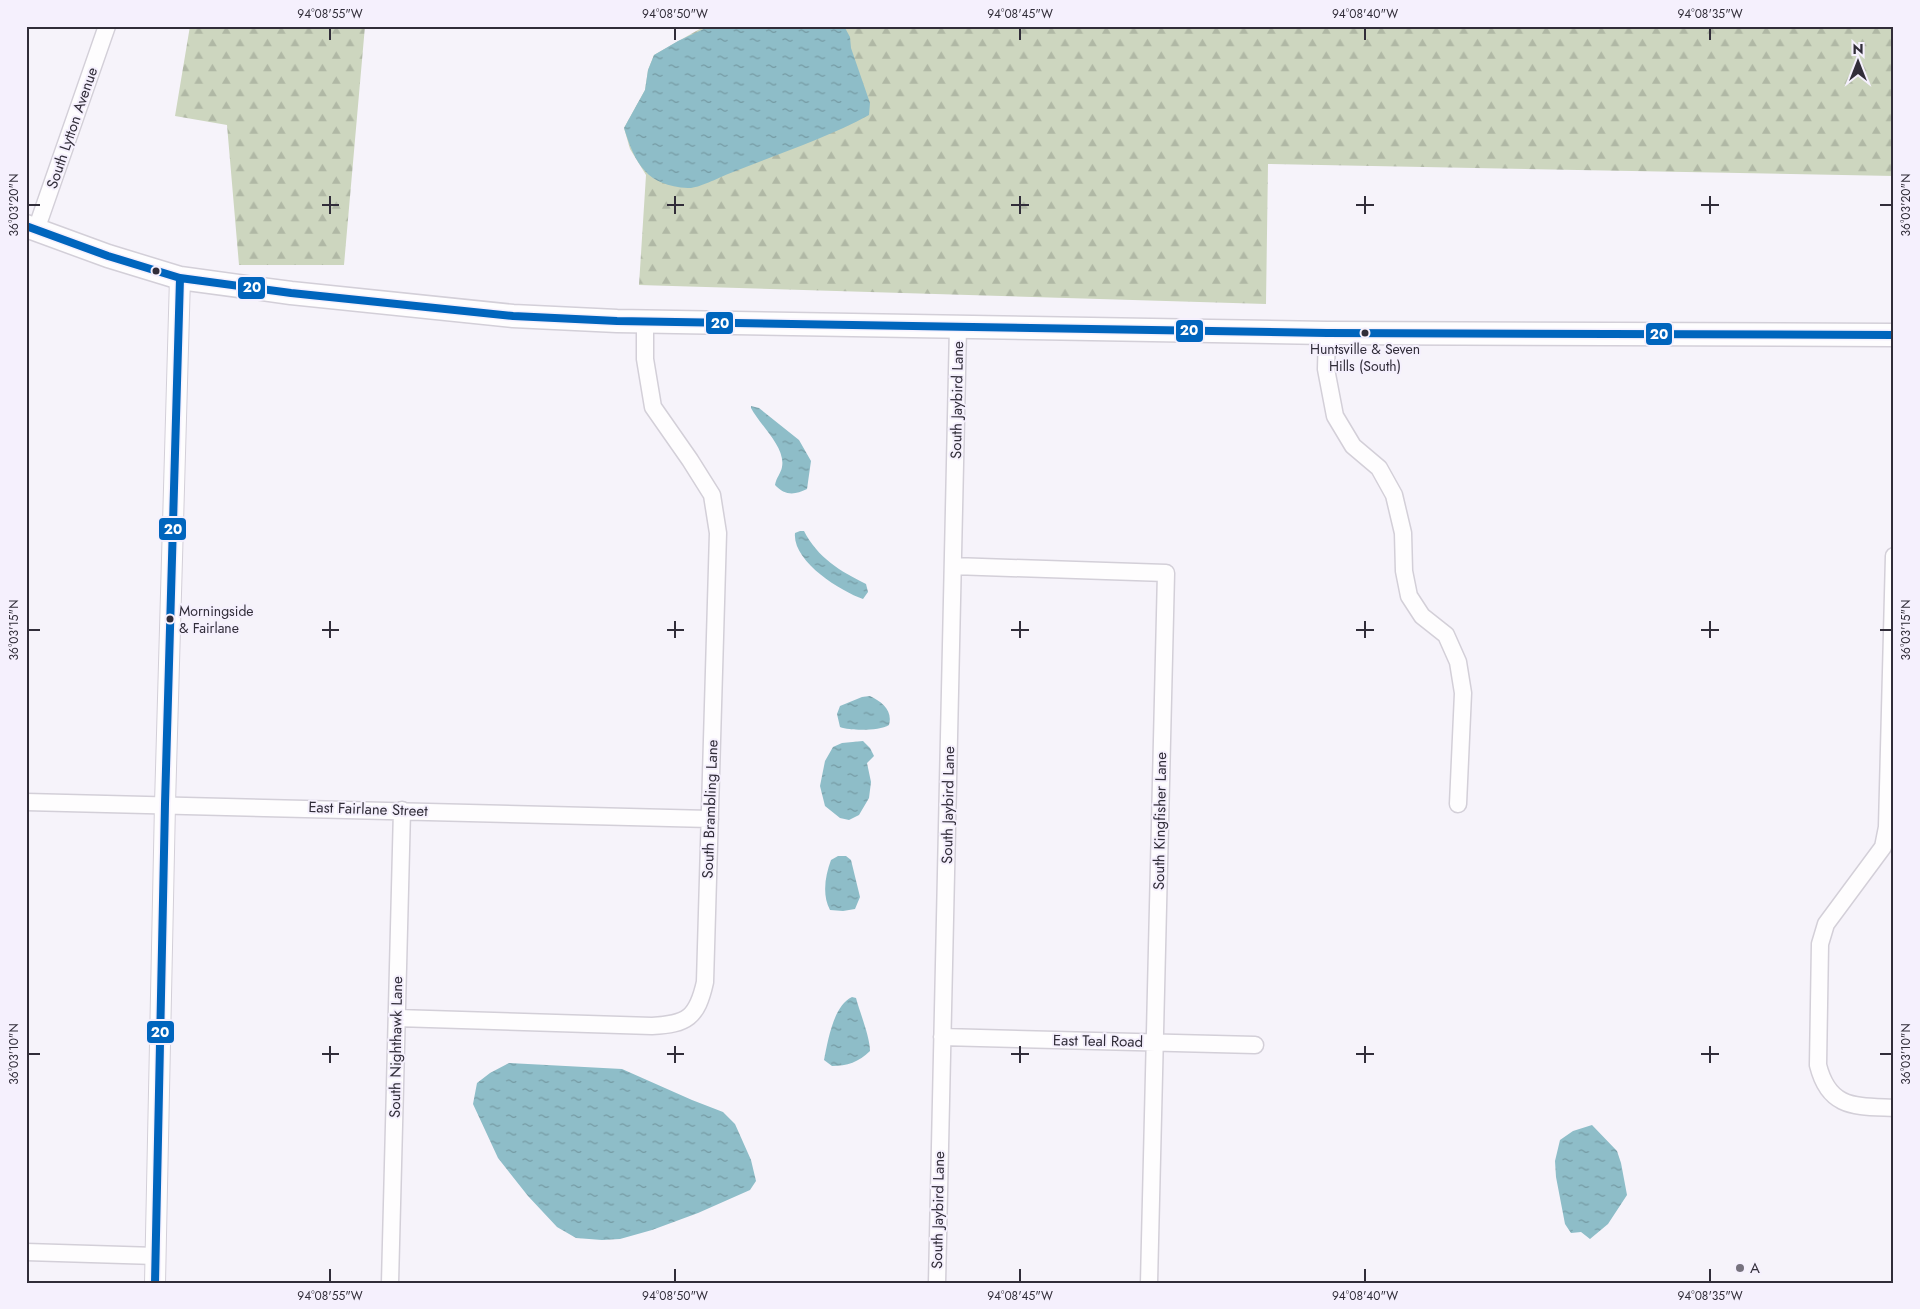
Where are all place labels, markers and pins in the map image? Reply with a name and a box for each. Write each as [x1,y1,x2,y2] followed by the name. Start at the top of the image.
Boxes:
[151,266,161,276] unlabelled marker
[1360,328,1370,338] marker: Huntsville & Seven Hills (South)
[1310,339,1420,376] place label: Huntsville & Seven Hills (South)
[179,601,254,638] place label: Morningside & Fairlane
[165,614,175,624] marker: Morningside & Fairlane
[1750,1257,1760,1279] place label: A
[1734,1262,1746,1274] marker: A

